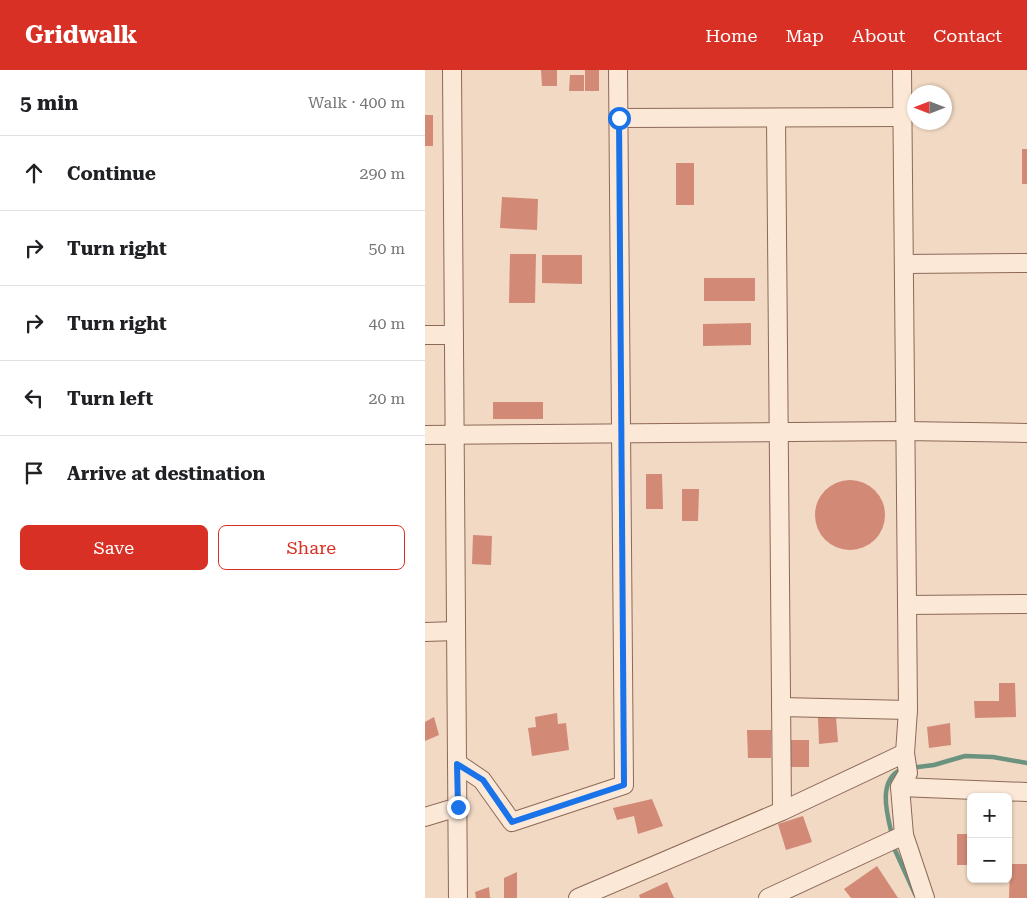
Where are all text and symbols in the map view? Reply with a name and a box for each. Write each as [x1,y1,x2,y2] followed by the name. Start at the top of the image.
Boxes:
[25,21,137,49] text: Gridwalk
[705,25,757,46] text: Home
[785,25,824,46] text: Map
[852,25,905,46] text: About
[933,25,1002,46] text: Contact
[907,85,952,130] north arrow
[20,91,78,115] text: 5 min
[308,93,405,112] text: Walk · 400 m
[608,107,631,130] route start
[20,159,48,187] icon: ahead
[67,162,156,185] text: Continue
[359,164,405,183] text: 290 m
[20,234,48,262] icon: right
[67,237,167,260] text: Turn right
[368,239,405,258] text: 50 m
[20,309,48,337] icon: right
[67,312,167,335] text: Turn right
[368,314,405,333] text: 40 m
[20,384,48,412] icon: left
[67,387,153,410] text: Turn left
[368,389,405,408] text: 20 m
[20,459,48,487] icon: arrive
[67,462,265,485] text: Arrive at destination
[20,525,208,570] button: Save
[218,525,405,570] button: Share
[967,793,1012,883] map controls
[967,793,1012,838] button: +
[447,796,470,819] route end
[967,838,1012,883] button: −

